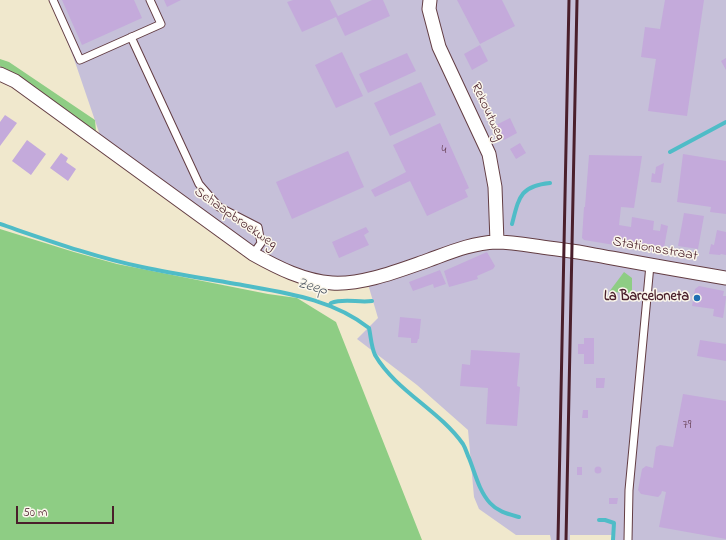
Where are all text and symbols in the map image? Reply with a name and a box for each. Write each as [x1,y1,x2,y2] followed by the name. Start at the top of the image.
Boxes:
[466,80,508,144] street label: Rekoutweg
[442,144,446,158] house number: 4
[190,184,280,254] street label: Schaapbroekweg
[611,234,699,266] street label: Stationsstraat
[295,275,329,301] water label: Zeep
[604,290,689,306] place label: La Barceloneta
[692,293,702,303] marker: La Barceloneta
[683,419,691,433] house number: 79
[18,498,116,524] scale bar
[23,504,47,522] text: 50 m

